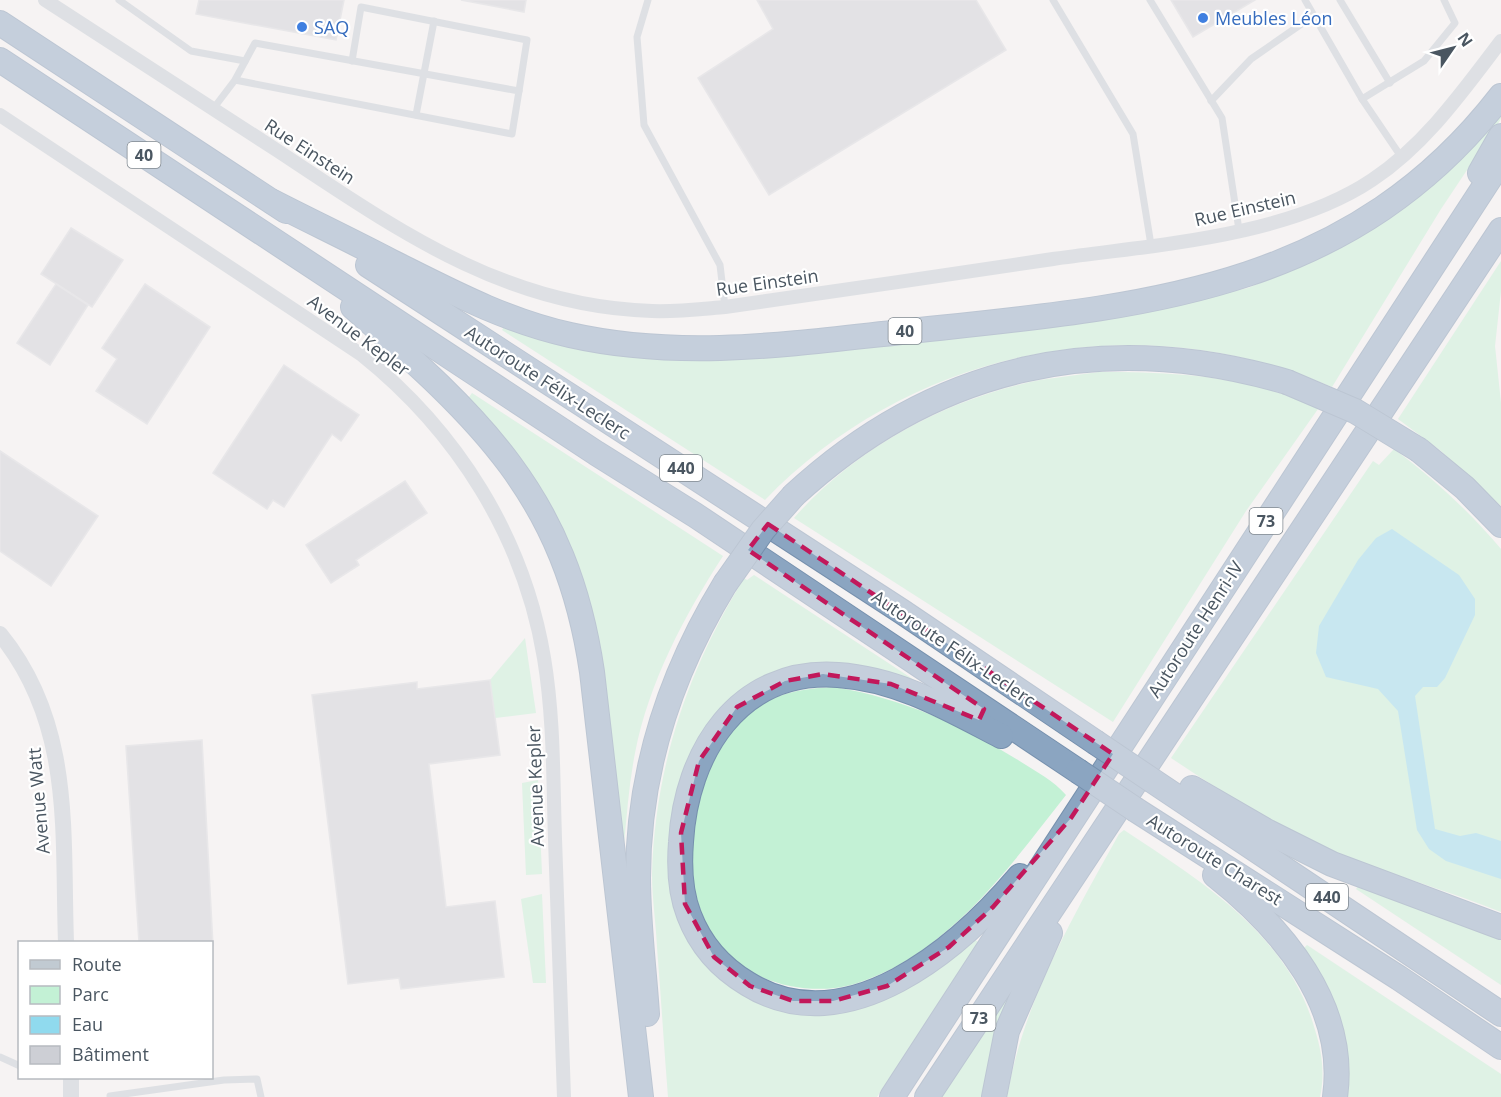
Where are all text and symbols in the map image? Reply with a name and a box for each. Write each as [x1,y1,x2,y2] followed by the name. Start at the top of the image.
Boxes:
[1215,6,1333,30] place label: Meubles Léon
[1196,11,1210,25] marker: Meubles Léon
[314,15,349,39] place label: SAQ
[1423,18,1483,78] north arrow
[295,20,309,34] marker: SAQ
[1453,28,1478,51] text: N
[260,113,360,189] street label: Rue Einstein
[128,142,160,168] road number: 40
[1192,185,1298,231] street label: Rue Einstein
[714,263,820,301] street label: Rue Einstein
[303,289,415,382] street label: Avenue Kepler
[888,318,922,344] road number: 40
[461,320,636,445] street label: Autoroute Félix-Leclerc
[660,455,702,481] road number: 440
[1250,508,1282,534] road number: 73
[1142,556,1248,702] street label: Autoroute Henri-IV
[867,584,1041,712] street label: Autoroute Félix-Leclerc
[521,724,549,847] street label: Avenue Kepler
[21,747,55,855] street label: Avenue Watt
[1143,808,1287,910] street label: Autoroute Charest
[1306,884,1348,910] road number: 440
[18,941,213,1079] legend
[72,952,122,976] text: Route
[72,982,109,1006] text: Parc
[962,1005,996,1031] road number: 73
[72,1012,103,1036] text: Eau
[72,1042,149,1066] text: Bâtiment

